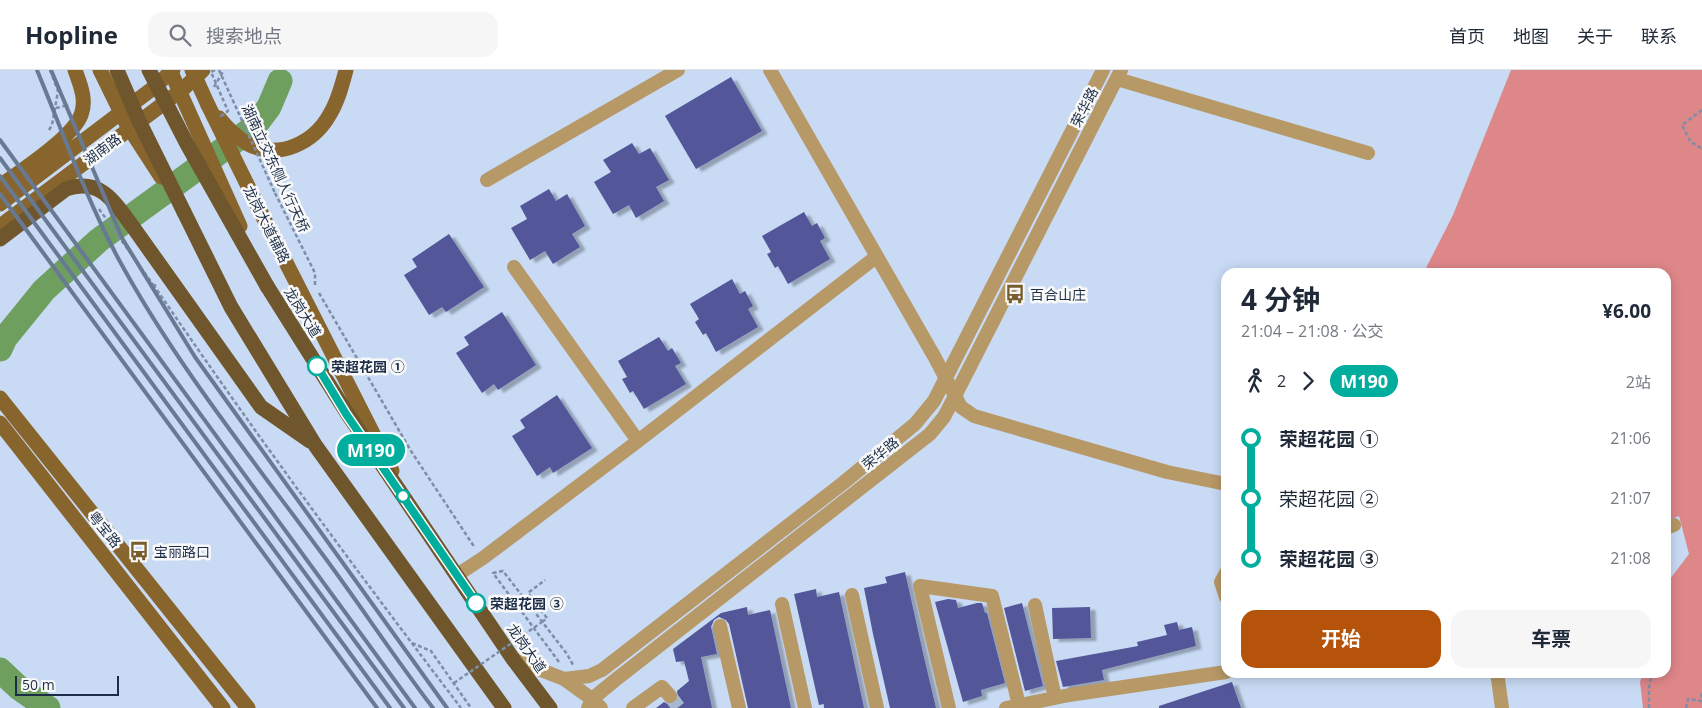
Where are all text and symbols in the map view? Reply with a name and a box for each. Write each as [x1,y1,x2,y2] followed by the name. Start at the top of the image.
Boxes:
[148,12,498,57] search box
[25,18,118,51] text: Hopline
[166,21,194,49] icon: search
[206,23,282,49] text: 搜索地点
[1449,24,1485,48] text: 首页
[1513,24,1549,48] text: 地图
[1577,24,1613,48] text: 关于
[1641,24,1677,48] text: 联系
[1066,84,1102,130] street label: 荣华路
[238,101,314,235] street label: 湖南立交东侧人行天桥
[80,129,124,169] street label: 湖南路
[239,182,295,266] street label: 龙岗大道辅路
[1241,280,1320,318] text: 4 分钟
[280,283,326,341] street label: 龙岗大道
[1004,283,1026,305] bus stop icon: 百合山庄
[1030,285,1086,304] place label: 百合山庄
[1602,298,1651,324] text: ¥6.00
[1241,320,1383,342] text: 21:04 – 21:08 · 公交
[307,356,327,376] marker: 荣超花园 ①
[331,357,405,376] place label: 荣超花园 ①
[1241,367,1269,395] icon: walk
[1294,367,1322,395] icon: forward
[1340,369,1388,393] text: M190
[1277,370,1286,392] text: 2
[1626,371,1651,393] text: 2站
[1279,426,1379,452] text: 荣超花园 ①
[1610,427,1651,449] text: 21:06
[858,432,902,474] street label: 荣华路
[336,434,406,466] line badge: M190
[347,438,395,462] text: M190
[1279,486,1379,512] text: 荣超花园 ②
[1610,487,1651,509] text: 21:07
[396,489,410,503] unlabelled marker
[84,507,126,551] street label: 粤宝路
[128,540,150,562] bus stop icon: 宝丽路口
[154,542,210,561] place label: 宝丽路口
[1279,546,1379,572] text: 荣超花园 ③
[1610,547,1651,569] text: 21:08
[466,593,486,613] marker: 荣超花园 ③
[490,594,564,613] place label: 荣超花园 ③
[1241,610,1441,668] button: 开始
[1451,610,1651,668] button: 车票
[503,620,551,676] street label: 龙岗大道
[15,673,119,696] scale bar
[22,675,55,694] text: 50 m

